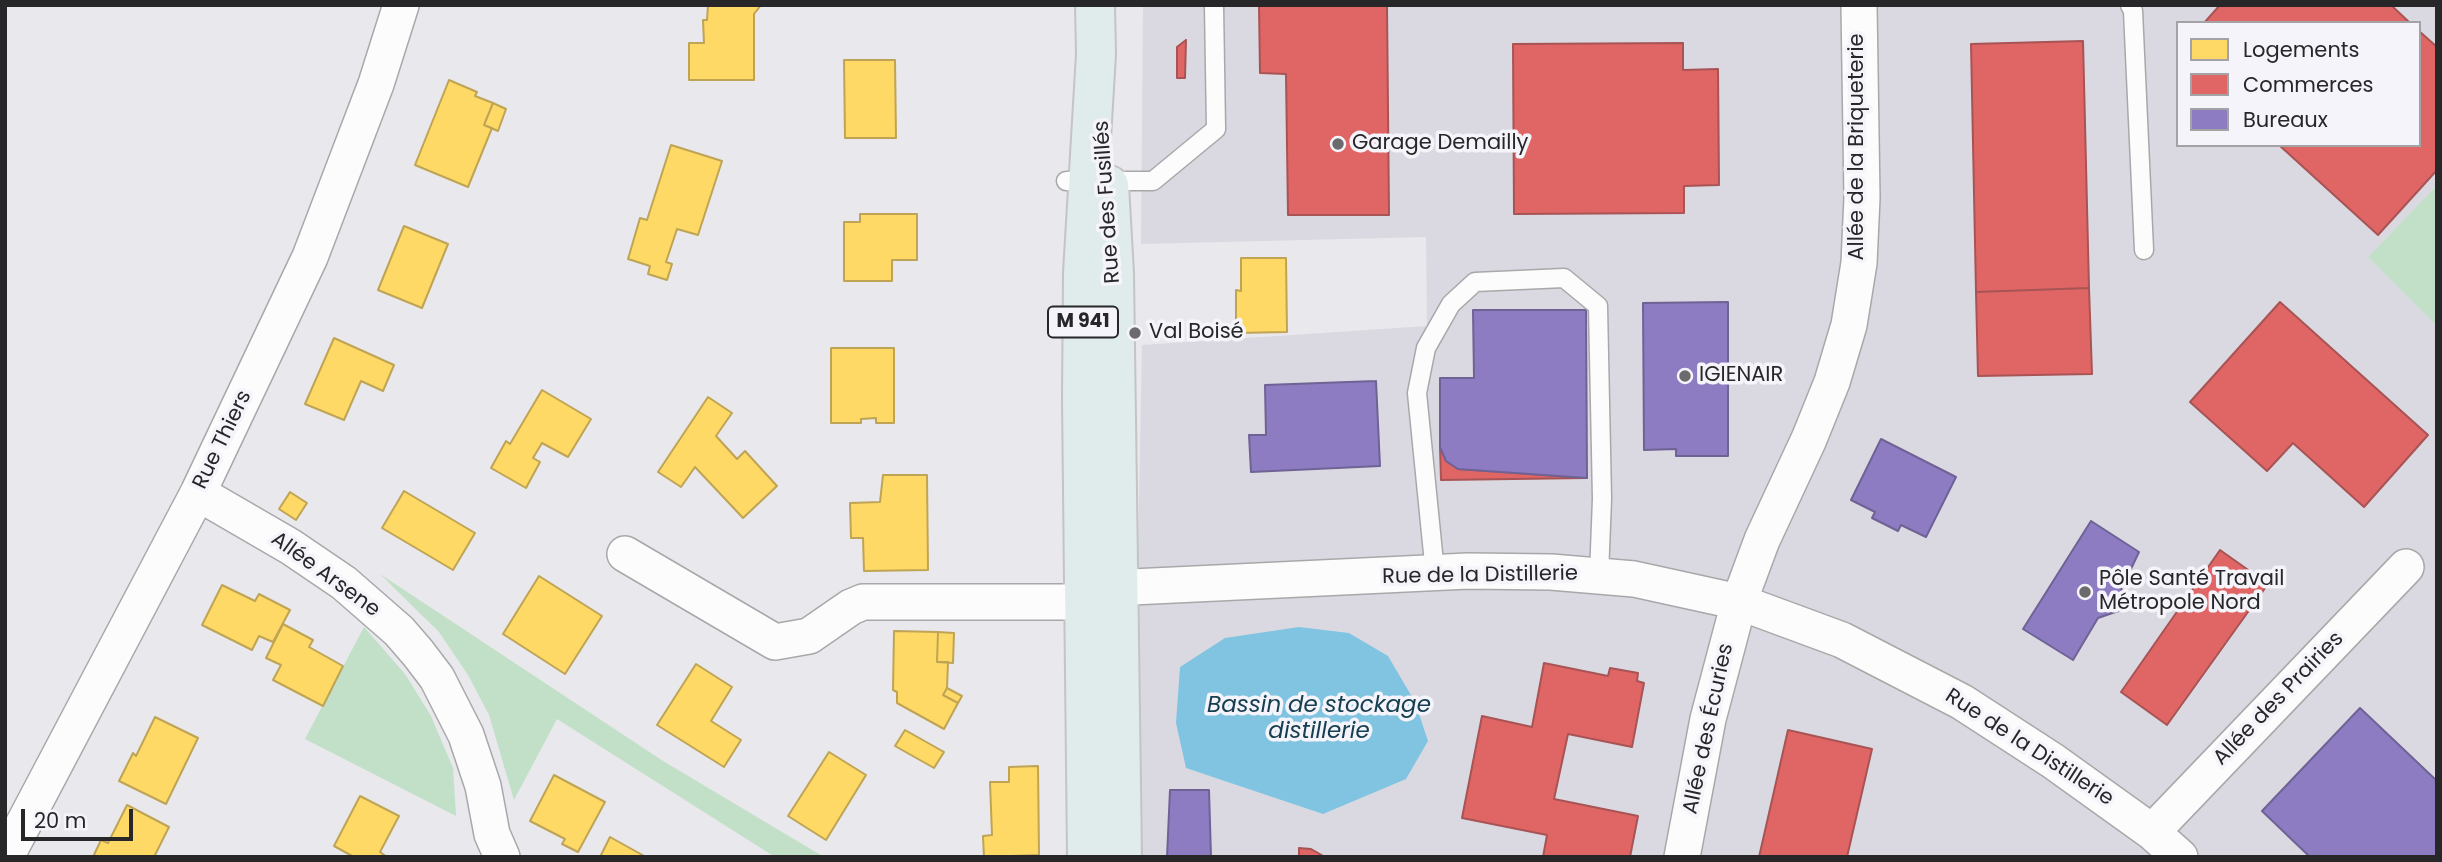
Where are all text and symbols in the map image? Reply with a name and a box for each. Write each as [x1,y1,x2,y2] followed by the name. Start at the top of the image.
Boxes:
[2176,21,2421,147] legend
[1845,33,1871,261] street label: Allée de la Briqueterie
[2243,35,2359,64] text: Logements
[2243,70,2374,99] text: Commerces
[2243,105,2328,134] text: Bureaux
[1090,120,1126,284] street label: Rue des Fusillés
[1352,131,1528,157] place label: Garage Demailly
[1330,136,1346,152] marker: Garage Demailly
[1048,306,1118,338] road number: M 941
[1149,320,1244,346] place label: Val Boisé
[1127,325,1143,341] marker: Val Boisé
[1699,363,1783,389] place label: IGIENAIR
[1677,368,1693,384] marker: IGIENAIR
[188,387,258,493] street label: Rue Thiers
[266,527,384,623] street label: Allée Arsene
[1382,562,1578,590] street label: Rue de la Distillerie
[2099,567,2284,617] place label: Pôle Santé Travail Métropole Nord
[2077,584,2093,600] marker: Pôle Santé Travail Métropole Nord
[2209,627,2349,771] street label: Allée des Prairies
[1679,641,1739,817] street label: Allée des Écuries
[1940,684,2118,812] street label: Rue de la Distillerie
[1207,692,1431,746] water label: Bassin de stockage distillerie
[24,796,136,840] scale bar
[34,806,87,835] text: 20 m

